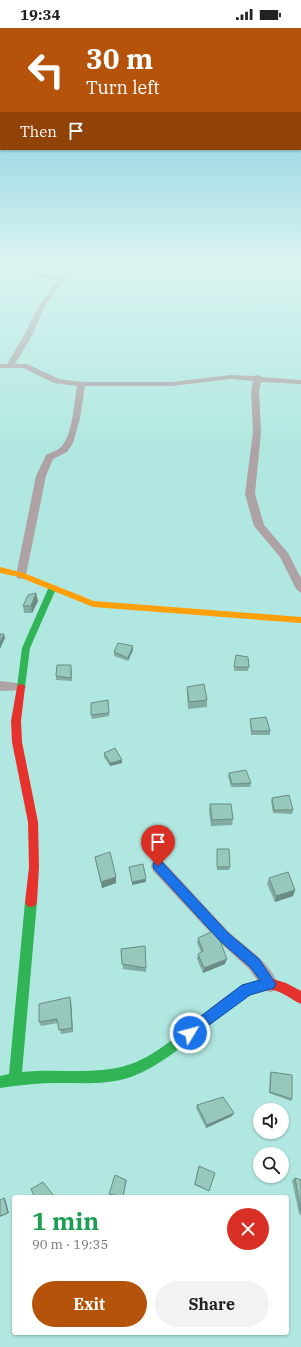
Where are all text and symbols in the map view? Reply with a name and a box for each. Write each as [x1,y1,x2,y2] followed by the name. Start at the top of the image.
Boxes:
[20,5,61,24] text: 19:34
[86,40,153,77] text: 30 m
[20,44,72,96] icon: left
[86,76,160,99] text: Turn left
[65,120,87,142] icon: arrive
[20,122,57,141] text: Then
[141,825,175,866] pin
[147,831,169,853] icon: arrive
[169,1012,211,1054] position arrow
[253,1103,289,1183] map controls
[253,1103,289,1139] button: sound
[253,1147,289,1183] button: search
[32,1205,99,1237] text: 1 min
[227,1208,269,1250] button: close
[32,1236,108,1253] text: 90 m · 19:35
[32,1281,147,1327] button: Exit
[155,1281,269,1327] button: Share

